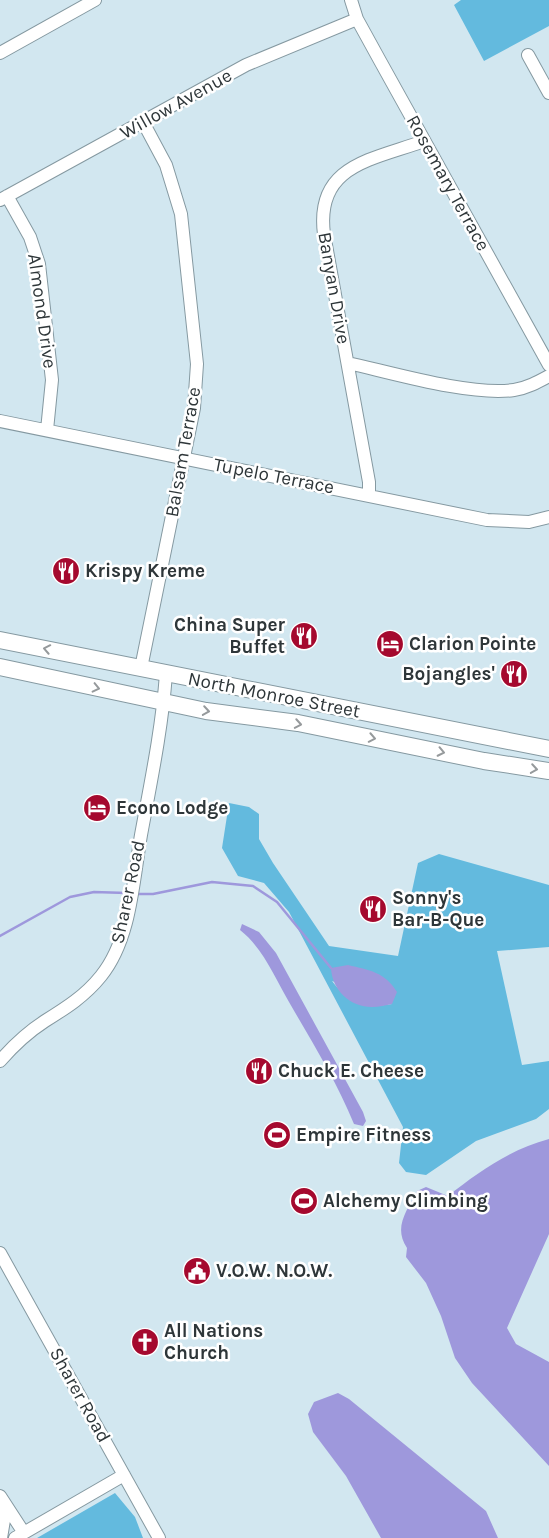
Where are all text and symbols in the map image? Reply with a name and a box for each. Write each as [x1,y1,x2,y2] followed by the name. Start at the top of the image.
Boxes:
[116,64,236,144] street label: Willow Avenue
[402,111,494,255] street label: Rosemary Terrace
[313,230,355,346] street label: Banyan Drive
[23,252,61,370] street label: Almond Drive
[161,385,205,519] street label: Balsam Terrace
[212,454,336,498] street label: Tupelo Terrace
[51,556,81,586] restaurant icon: Krispy Kreme
[85,560,205,582] place label: Krispy Kreme
[174,614,286,658] place label: China Super Buffet
[289,621,319,651] restaurant icon: China Super Buffet
[375,629,405,659] hotel icon: Clarion Pointe
[409,633,536,655] place label: Clarion Pointe
[43,645,52,655] one-way arrow
[499,659,529,689] restaurant icon: Bojangles'
[402,663,495,685] place label: Bojangles'
[186,668,362,722] street label: North Monroe Street
[91,682,100,693] one-way arrow
[203,705,211,716] one-way arrow
[293,718,302,728] one-way arrow
[367,733,376,743] one-way arrow
[436,747,445,757] one-way arrow
[530,763,538,774] one-way arrow
[82,793,112,823] hotel icon: Econo Lodge
[116,797,228,819] place label: Econo Lodge
[106,838,150,946] street label: Sharer Road
[392,887,484,931] place label: Sonny's Bar-B-Que
[358,894,388,924] restaurant icon: Sonny's Bar-B-Que
[244,1056,274,1086] restaurant icon: Chuck E. Cheese
[278,1060,424,1082] place label: Chuck E. Cheese
[262,1120,292,1150] sports icon: Empire Fitness
[296,1124,431,1146] place label: Empire Fitness
[289,1186,319,1216] sports icon: Alchemy Climbing
[323,1190,488,1212] place label: Alchemy Climbing
[182,1256,212,1286] public building icon: V.O.W. N.O.W.
[216,1260,332,1282] place label: V.O.W. N.O.W.
[164,1320,263,1364] place label: All Nations Church
[130,1327,160,1357] church icon: All Nations Church
[45,1344,115,1446] street label: Sharer Road

